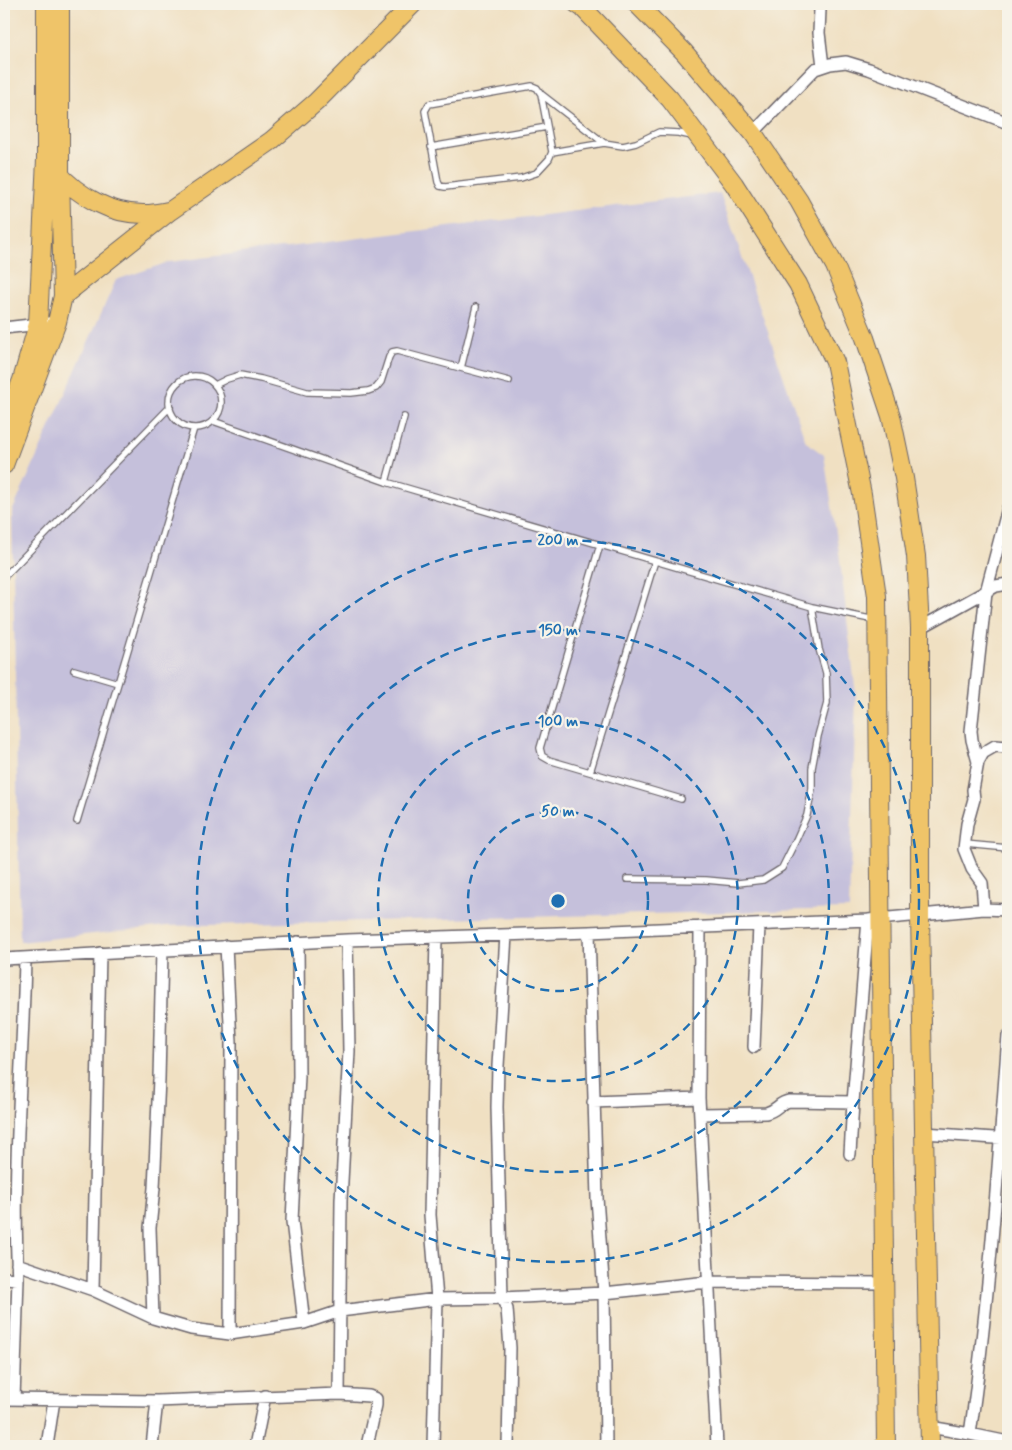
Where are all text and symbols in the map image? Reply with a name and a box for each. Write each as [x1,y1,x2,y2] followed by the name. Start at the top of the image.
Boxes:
[538,531,579,551] text: 200 m
[538,621,578,641] text: 150 m
[538,712,578,732] text: 100 m
[541,802,575,822] text: 50 m
[549,892,567,910] centre of rings

